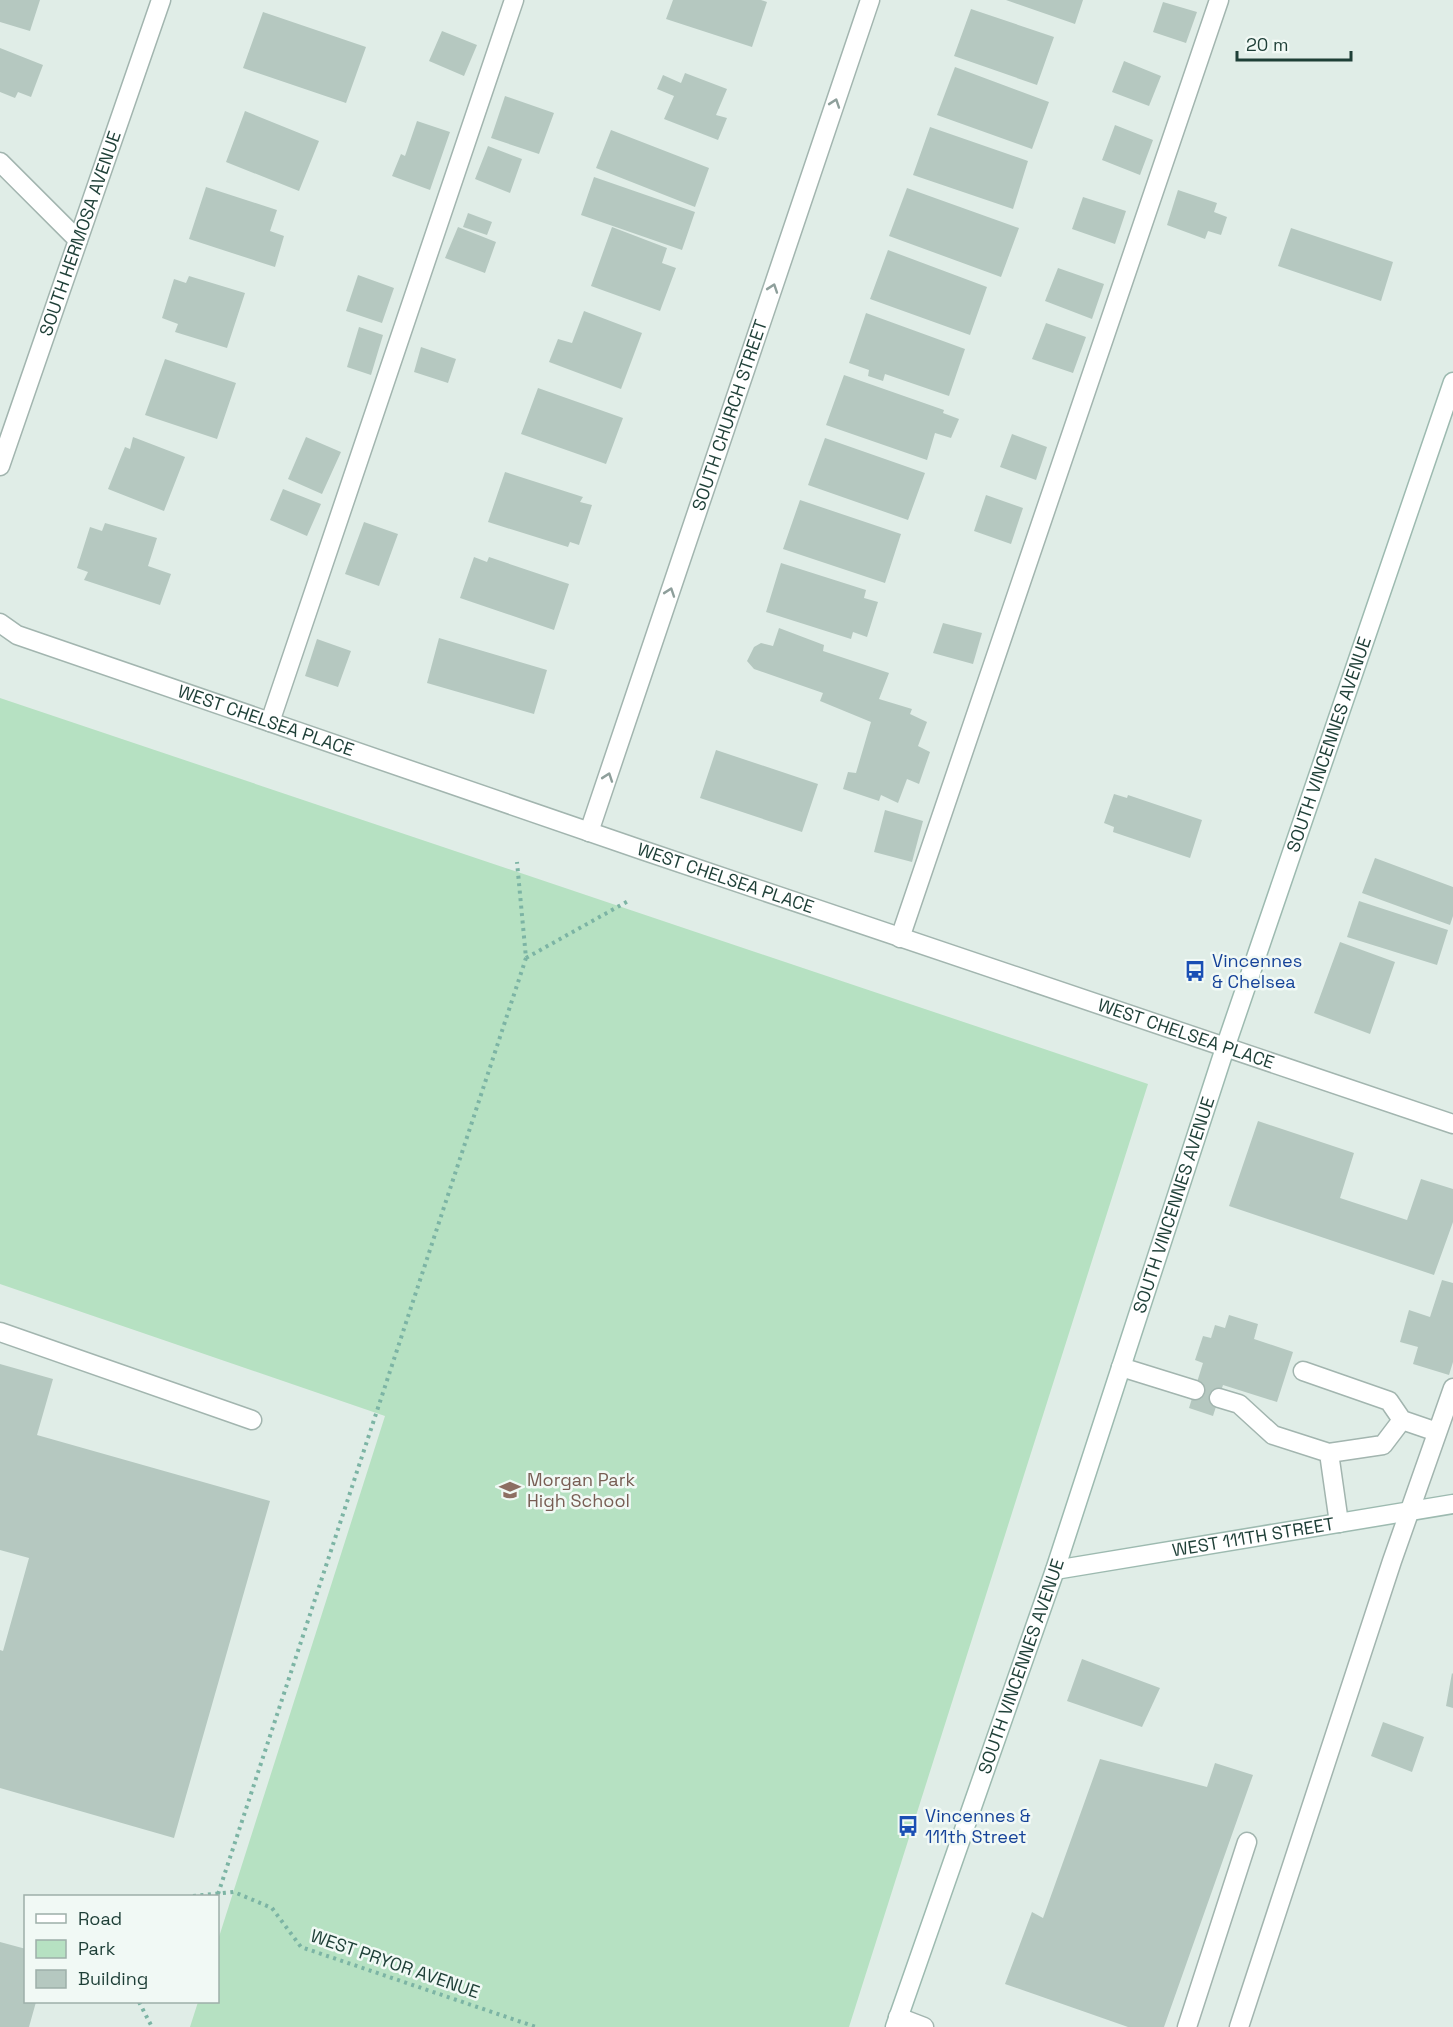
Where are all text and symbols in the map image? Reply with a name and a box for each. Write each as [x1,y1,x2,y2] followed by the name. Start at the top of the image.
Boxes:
[1237,24,1351,62] scale bar
[1246,33,1289,56] text: 20 m
[828,98,841,109] one-way arrow
[34,128,126,339] street label: SOUTH HERMOSA AVENUE
[765,283,778,294] one-way arrow
[686,316,772,513] street label: SOUTH CHURCH STREET
[663,587,676,598] one-way arrow
[1281,633,1376,855] street label: SOUTH VINCENNES AVENUE
[175,679,357,761] street label: WEST CHELSEA PLACE
[600,772,613,783] one-way arrow
[634,837,817,918] street label: WEST CHELSEA PLACE
[1212,949,1302,993] place label: Vincennes & Chelsea
[1183,959,1207,983] bus stop icon: Vincennes & Chelsea
[1095,993,1277,1074] street label: WEST CHELSEA PLACE
[1127,1094,1219,1316] street label: SOUTH VINCENNES AVENUE
[527,1468,635,1512] place label: Morgan Park High School
[498,1478,522,1502] school or university icon: Morgan Park High School
[1170,1512,1336,1561] street label: WEST 111TH STREET
[972,1556,1069,1777] street label: SOUTH VINCENNES AVENUE
[925,1804,1031,1848] place label: Vincennes & 111th Street
[896,1814,920,1838] bus stop icon: Vincennes & 111th Street
[24,1895,219,2003] legend
[78,1907,122,1930] text: Road
[308,1924,483,2003] street label: WEST PRYOR AVENUE
[78,1937,116,1960] text: Park
[78,1967,148,1990] text: Building

